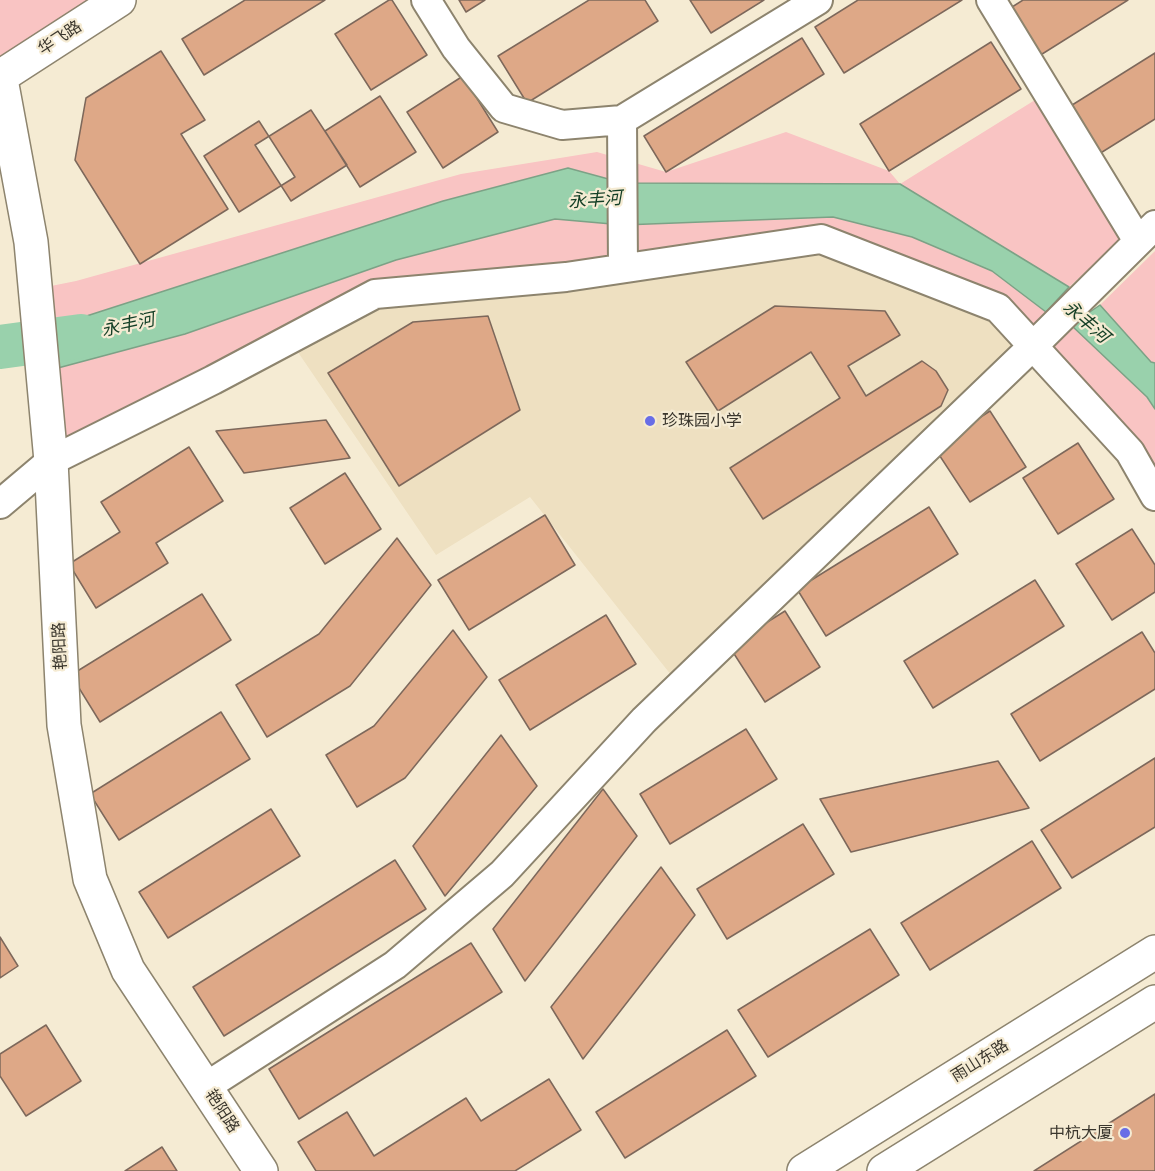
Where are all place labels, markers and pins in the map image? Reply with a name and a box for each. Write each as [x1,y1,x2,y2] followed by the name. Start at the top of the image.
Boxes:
[662,411,742,431] place label: 珍珠园小学
[643,414,657,428] marker: 珍珠园小学
[1049,1123,1113,1143] place label: 中杭大厦
[1118,1126,1132,1140] marker: 中杭大厦

